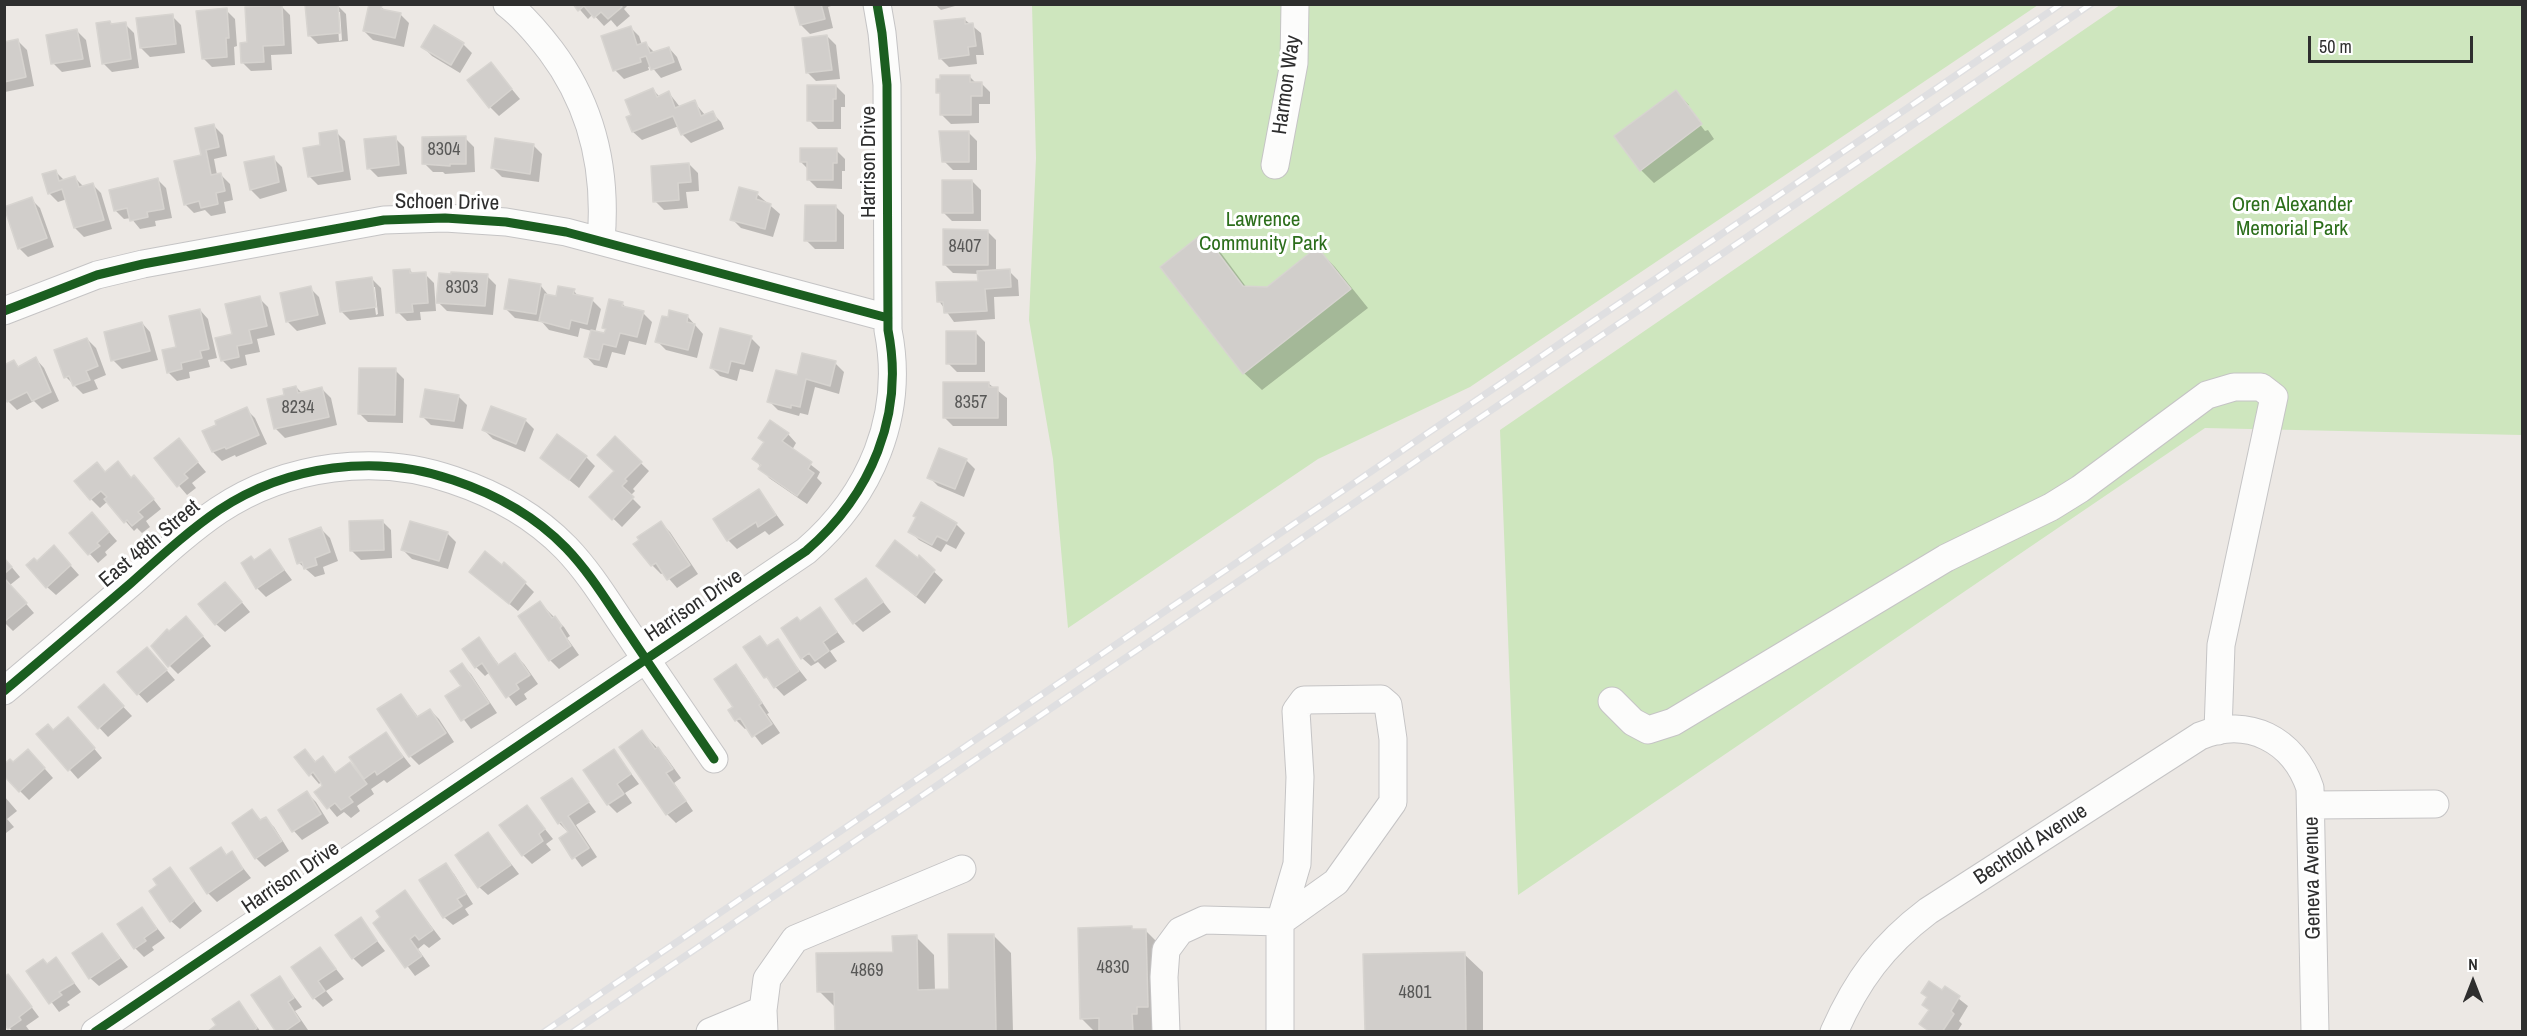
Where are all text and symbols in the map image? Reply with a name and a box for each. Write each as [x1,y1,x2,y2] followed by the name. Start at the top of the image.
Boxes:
[2311,24,2476,62] scale bar
[1268,34,1306,136] street label: Harmon Way
[2319,34,2352,59] text: 50 m
[856,106,882,218] street label: Harrison Drive
[428,139,460,161] house number: 8304
[395,189,499,217] street label: Schoen Drive
[2232,192,2352,242] park label: Oren Alexander Memorial Park
[1199,207,1327,257] park label: Lawrence Community Park
[949,236,981,258] house number: 8407
[446,277,478,299] house number: 8303
[955,392,987,414] house number: 8357
[282,397,314,419] house number: 8234
[95,495,205,593] street label: East 48th Street
[641,564,747,648] street label: Harrison Drive
[1970,799,2092,891] street label: Bechtold Avenue
[2299,816,2327,940] street label: Geneva Avenue
[238,836,344,920] street label: Harrison Drive
[2443,952,2503,1012] north arrow
[2468,953,2478,975] text: N
[1097,957,1129,979] house number: 4830
[851,960,883,982] house number: 4869
[1399,982,1431,1004] house number: 4801

